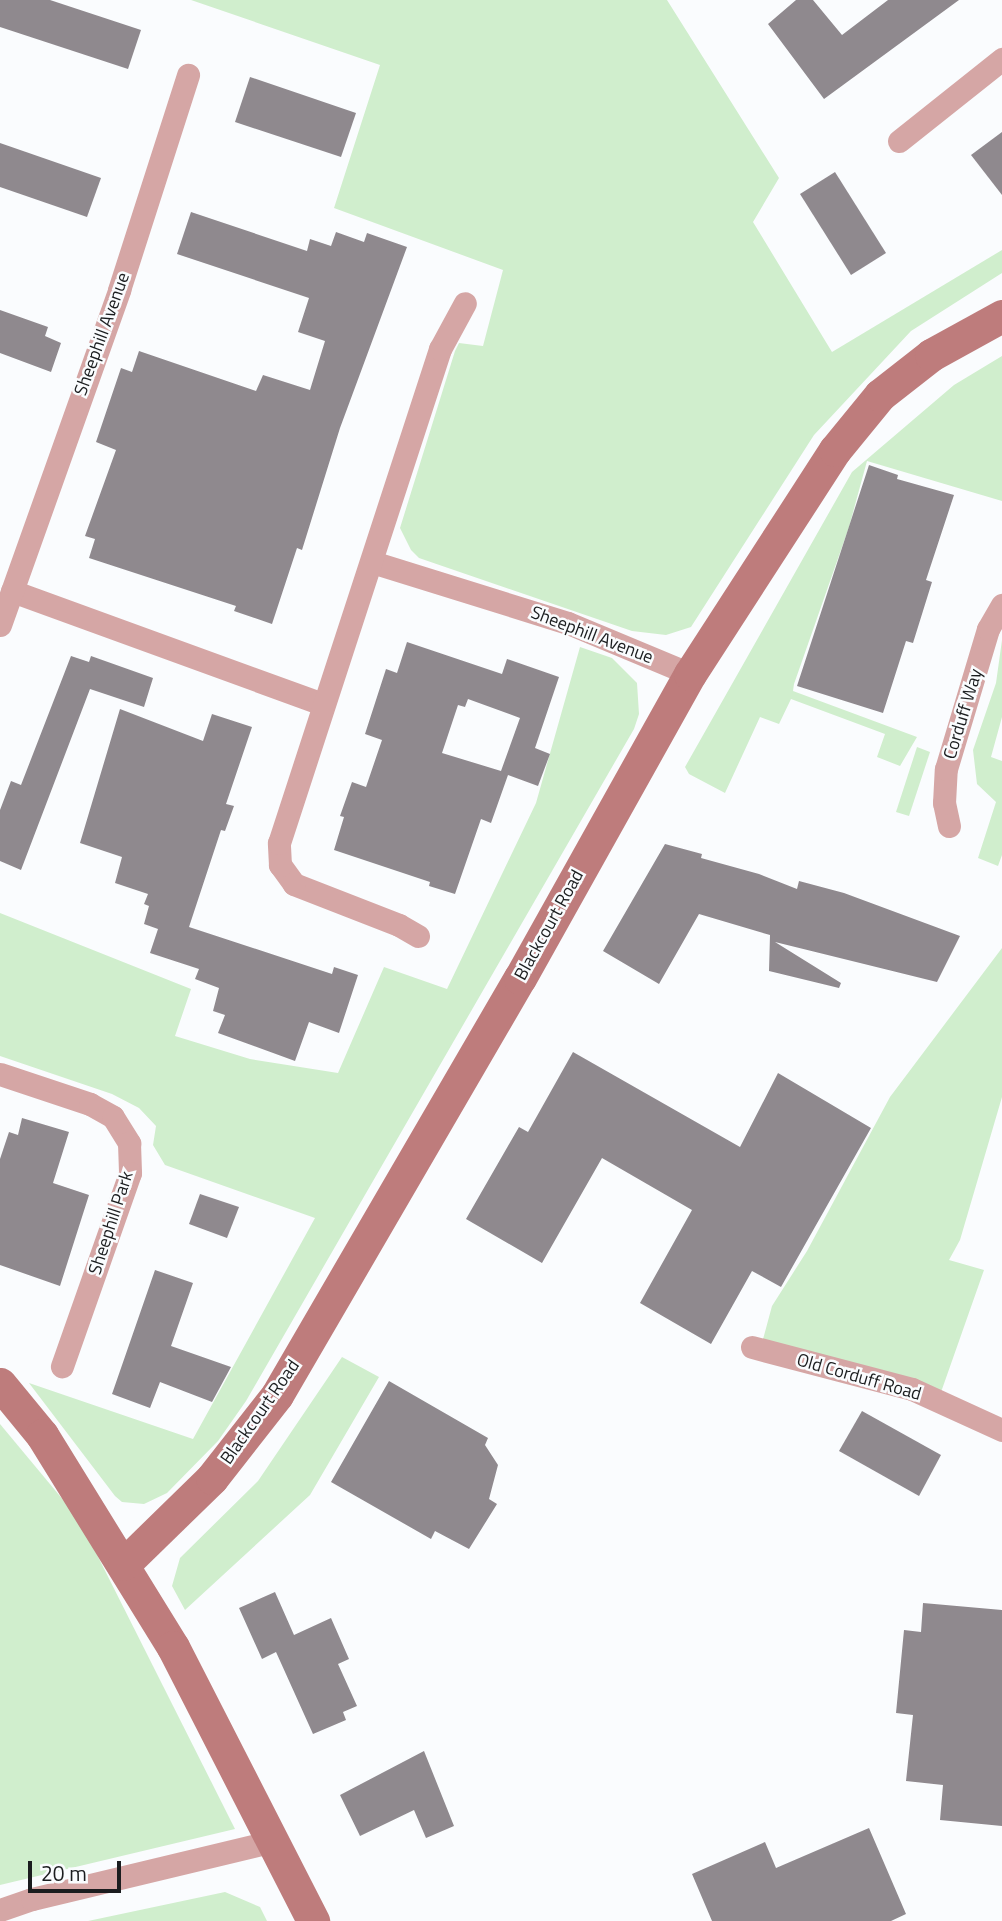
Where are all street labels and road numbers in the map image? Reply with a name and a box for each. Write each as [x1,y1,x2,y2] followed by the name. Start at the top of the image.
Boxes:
[70,270,134,398] street label: Sheephill Avenue
[528,602,656,668] street label: Sheephill Avenue
[939,666,987,762] street label: Corduff Way
[510,866,588,984] street label: Blackcourt Road
[84,1169,138,1277] street label: Sheephill Park
[794,1349,924,1405] street label: Old Corduff Road
[216,1356,304,1468] street label: Blackcourt Road

